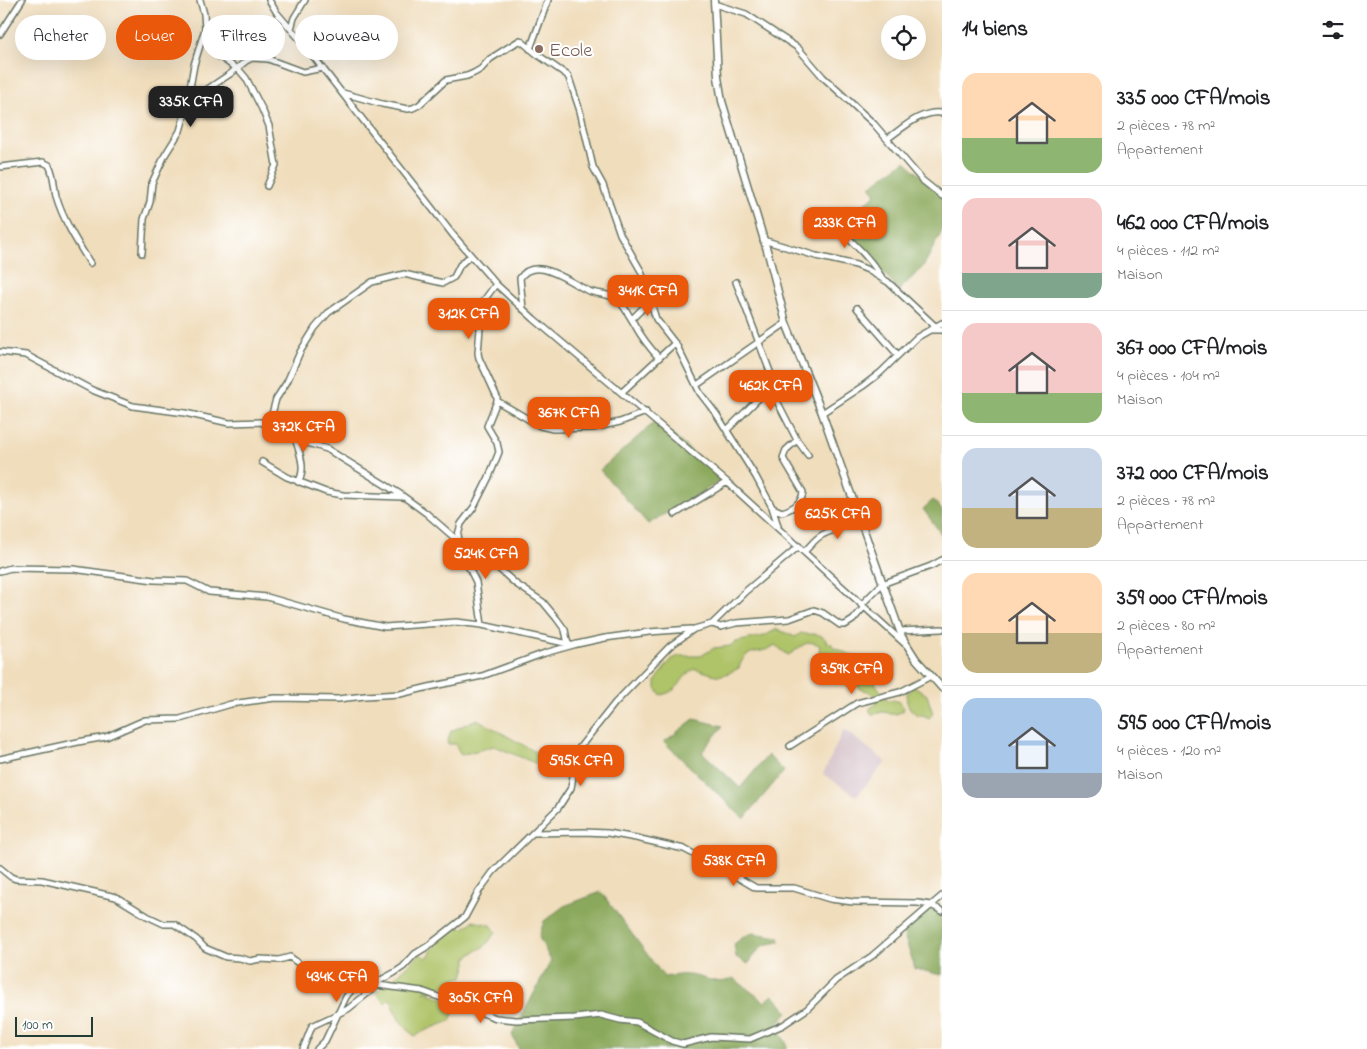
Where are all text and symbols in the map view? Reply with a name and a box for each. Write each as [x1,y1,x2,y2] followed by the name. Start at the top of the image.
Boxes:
[15,15,106,60] chip: Acheter
[116,15,192,60] chip: Louer
[202,15,285,60] chip: Filtres
[295,15,398,60] chip: Nouveau
[881,15,926,60] map controls
[881,15,926,60] button: locate
[962,15,1028,45] text: 14 biens
[1319,16,1347,44] icon: filters
[549,37,592,66] place label: Ecole
[533,43,545,55] marker: Ecole
[1117,84,1270,114] text: 335 000 CFA/mois
[139,86,243,128] pin: 335K CFA
[159,90,223,114] text: 335K CFA
[1002,93,1062,153] icon: home
[1117,114,1215,138] text: 2 pièces · 78 m²
[1117,138,1203,162] text: Appartement
[793,206,897,249] pin: 233K CFA
[1117,209,1269,239] text: 462 000 CFA/mois
[814,211,876,235] text: 233K CFA
[1002,218,1062,278] icon: home
[1117,239,1219,263] text: 4 pièces · 112 m²
[1117,263,1163,287] text: Maison
[596,274,700,317] pin: 341K CFA
[618,279,678,303] text: 341K CFA
[417,298,521,340] pin: 312K CFA
[439,302,499,326] text: 312K CFA
[1117,334,1268,364] text: 367 000 CFA/mois
[1002,343,1062,403] icon: home
[1117,364,1220,388] text: 4 pièces · 104 m²
[719,370,823,412] pin: 462K CFA
[740,374,802,398] text: 462K CFA
[1117,388,1163,412] text: Maison
[517,396,621,439] pin: 367K CFA
[538,401,600,425] text: 367K CFA
[252,410,356,453] pin: 372K CFA
[273,415,335,439] text: 372K CFA
[1117,459,1269,489] text: 372 000 CFA/mois
[1002,468,1062,528] icon: home
[1117,489,1215,513] text: 2 pièces · 78 m²
[786,498,890,540] pin: 625K CFA
[806,502,870,526] text: 625K CFA
[1117,513,1203,537] text: Appartement
[434,538,538,580] pin: 524K CFA
[454,542,518,566] text: 524K CFA
[1117,584,1268,614] text: 359 000 CFA/mois
[1002,593,1062,653] icon: home
[1117,614,1216,638] text: 2 pièces · 80 m²
[1117,638,1203,662] text: Appartement
[800,652,904,695] pin: 359K CFA
[821,657,883,681] text: 359K CFA
[1117,709,1271,739] text: 595 000 CFA/mois
[1002,718,1062,778] icon: home
[1117,739,1221,763] text: 4 pièces · 120 m²
[529,744,633,787] pin: 595K CFA
[549,749,613,773] text: 595K CFA
[1117,763,1163,787] text: Maison
[682,844,786,887] pin: 538K CFA
[703,849,765,873] text: 538K CFA
[285,960,389,1003] pin: 434K CFA
[307,965,367,989] text: 434K CFA
[429,982,533,1024] pin: 305K CFA
[449,986,513,1010] text: 305K CFA
[15,1014,92,1037] scale bar
[22,1015,53,1036] text: 100 m

